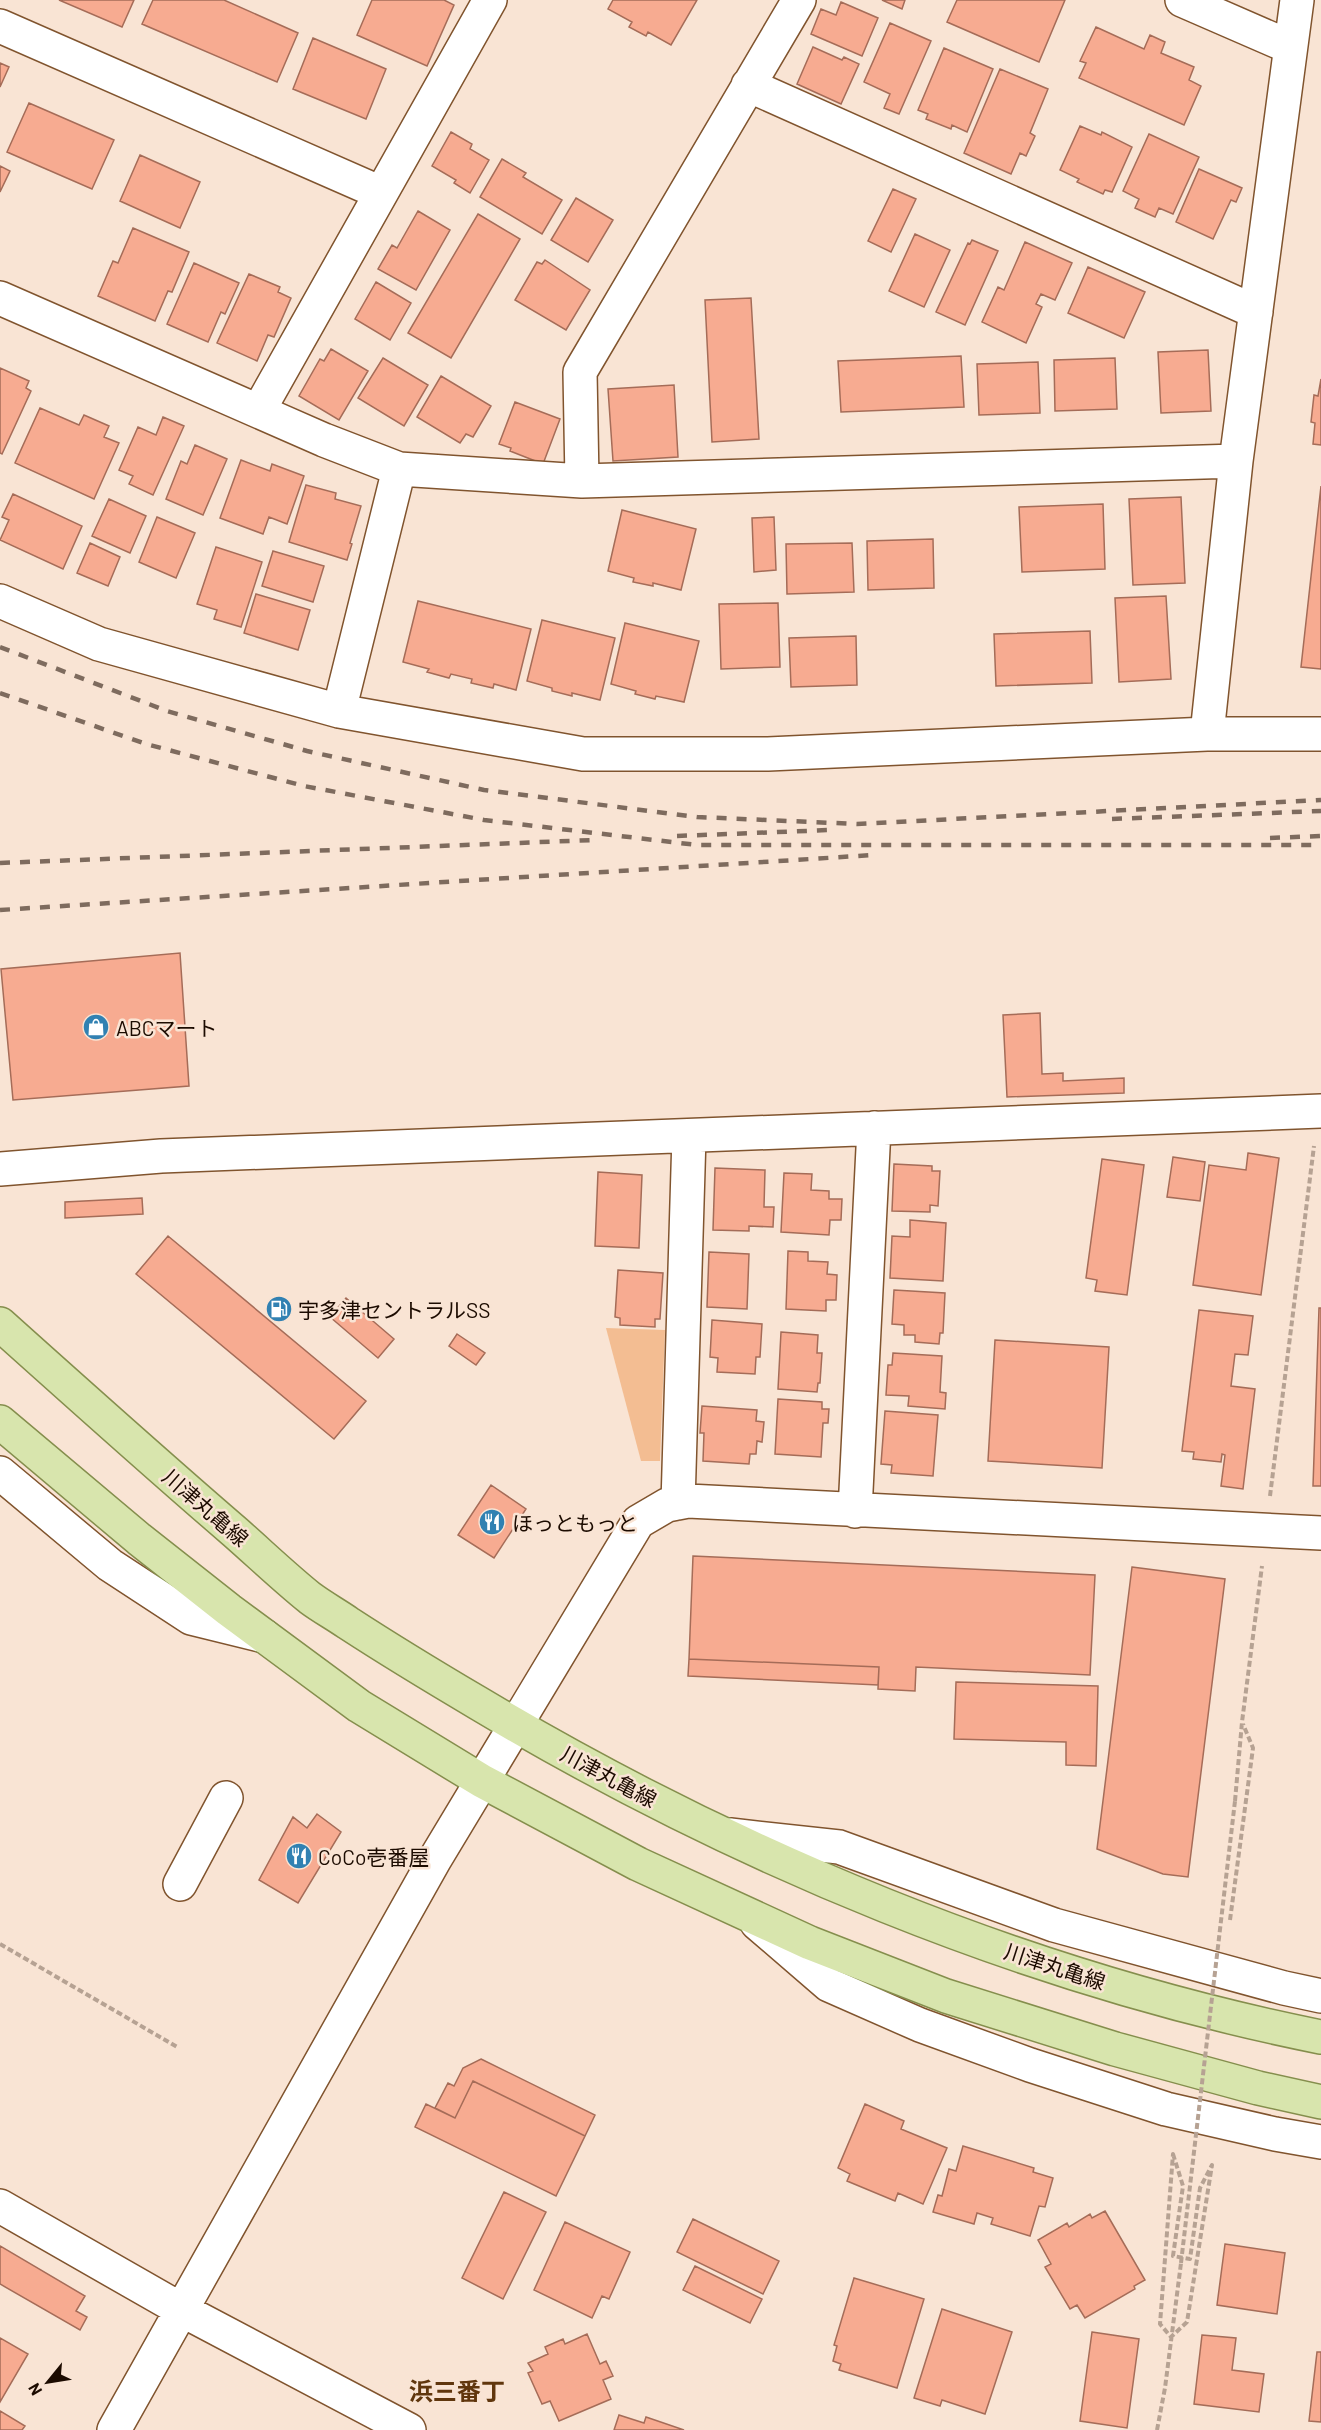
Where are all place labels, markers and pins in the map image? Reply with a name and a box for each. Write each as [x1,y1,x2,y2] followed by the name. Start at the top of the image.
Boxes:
[81,1012,111,1042] shop icon: ABCマート
[116,1015,218,1040] place label: ABCマート
[264,1294,294,1324] fuel station icon: 宇多津セントラルSS
[298,1297,491,1322] place label: 宇多津セントラルSS
[477,1507,507,1537] restaurant icon: ほっともっと
[512,1510,638,1535] place label: ほっともっと
[284,1841,314,1871] restaurant icon: CoCo壱番屋
[318,1844,429,1869] place label: CoCo壱番屋

